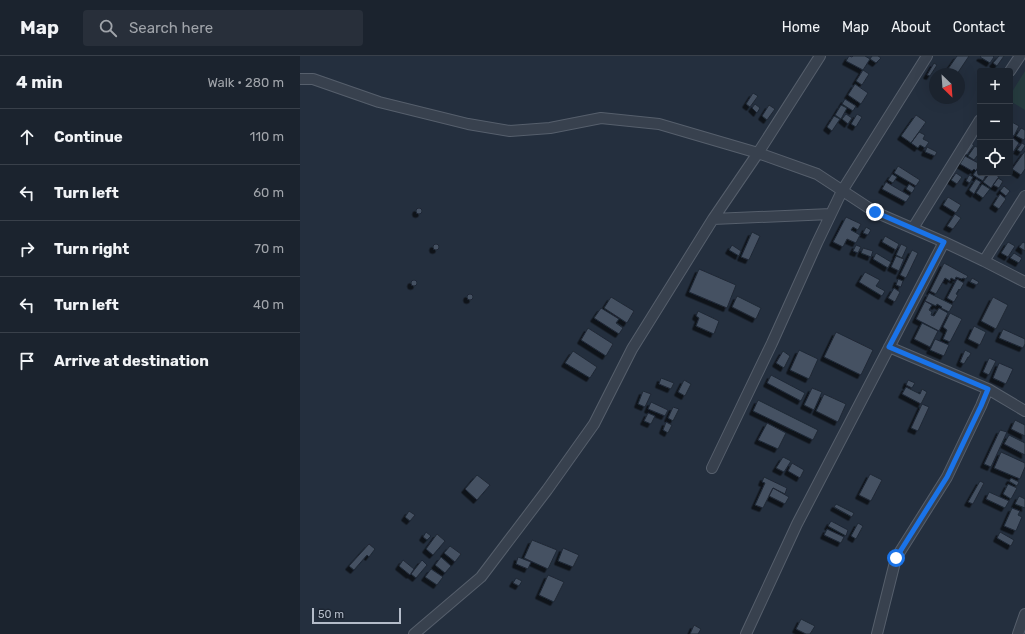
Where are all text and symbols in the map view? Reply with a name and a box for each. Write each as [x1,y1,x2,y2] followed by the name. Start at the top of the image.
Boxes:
[83,10,363,46] search box
[20,16,59,39] text: Map
[97,17,119,39] icon: search
[129,19,213,37] text: Search here
[782,19,820,36] text: Home
[842,19,869,36] text: Map
[891,19,931,36] text: About
[953,19,1005,36] text: Contact
[929,68,965,104] north arrow
[977,68,1013,176] map controls
[977,68,1013,104] button: +
[16,72,63,92] text: 4 min
[207,75,284,90] text: Walk · 280 m
[977,104,1013,140] button: −
[16,126,38,148] icon: ahead
[54,128,123,146] text: Continue
[250,129,284,144] text: 110 m
[977,140,1013,176] button: locate
[16,182,38,204] icon: left
[54,184,119,202] text: Turn left
[253,185,284,200] text: 60 m
[866,203,884,221] route end
[16,238,38,260] icon: right
[54,240,129,258] text: Turn right
[254,241,284,256] text: 70 m
[16,294,38,316] icon: left
[54,296,119,314] text: Turn left
[253,297,284,312] text: 40 m
[16,350,38,372] icon: arrive
[54,352,209,370] text: Arrive at destination
[887,549,905,567] route start
[312,606,401,625] scale bar
[318,608,344,621] text: 50 m

